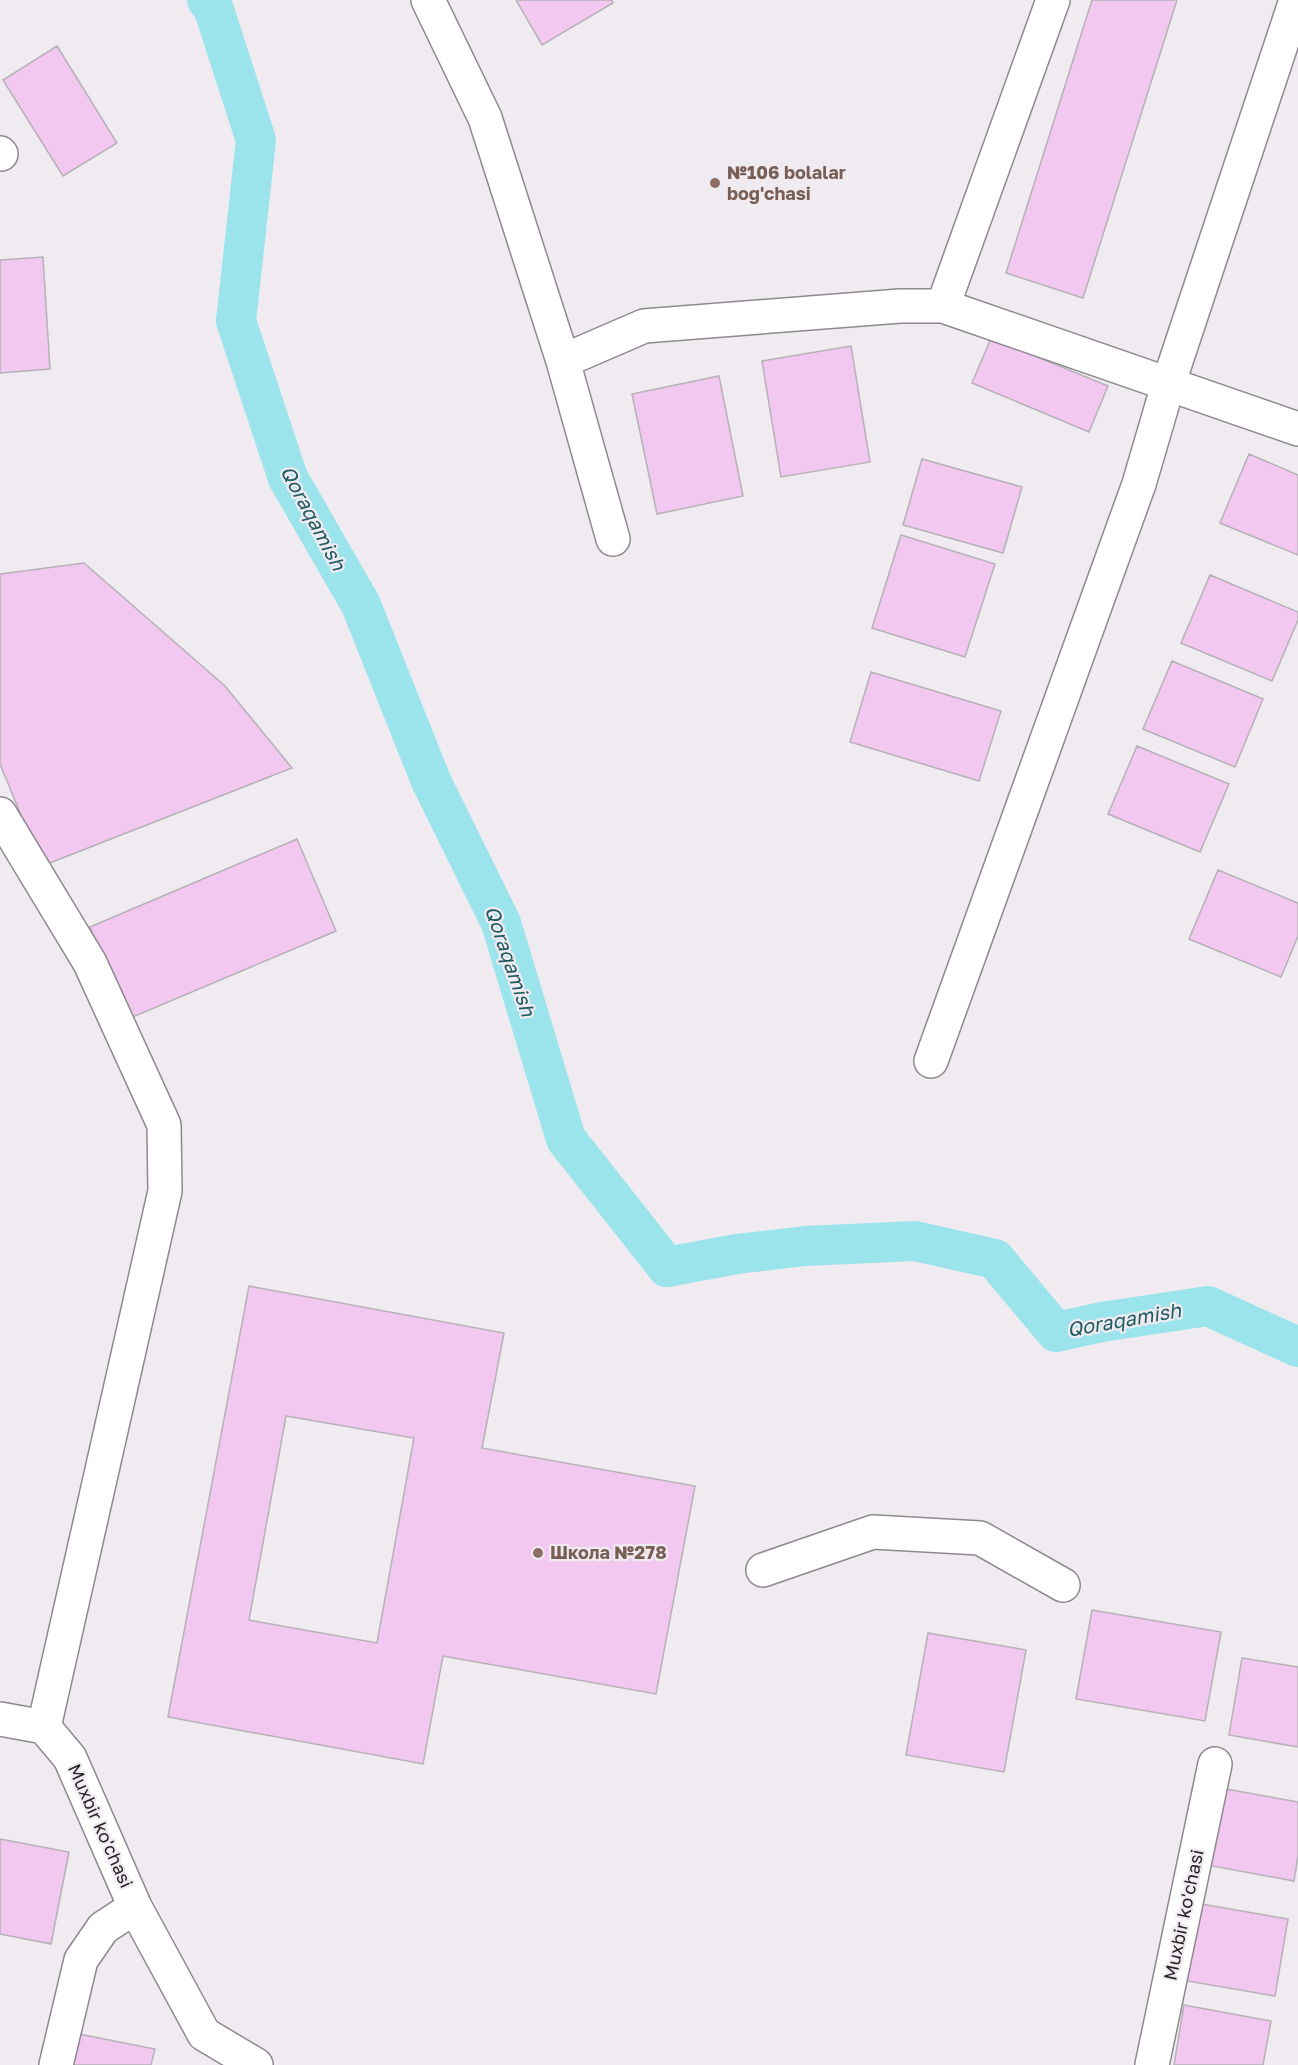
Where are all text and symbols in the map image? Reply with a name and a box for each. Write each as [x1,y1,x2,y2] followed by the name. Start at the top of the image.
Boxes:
[727,161,846,204] place label: №106 bolalar bog'chasi
[708,176,722,190] marker: №106 bolalar bog'chasi
[276,461,352,575] water label: Qoraqamish
[481,902,541,1020] water label: Qoraqamish
[1065,1297,1183,1341] water label: Qoraqamish
[550,1541,667,1563] place label: Школа №278
[531,1546,545,1560] marker: Школа №278
[64,1760,138,1891] street label: Muxbir ko'chasi
[1158,1847,1208,1982] street label: Muxbir ko'chasi

